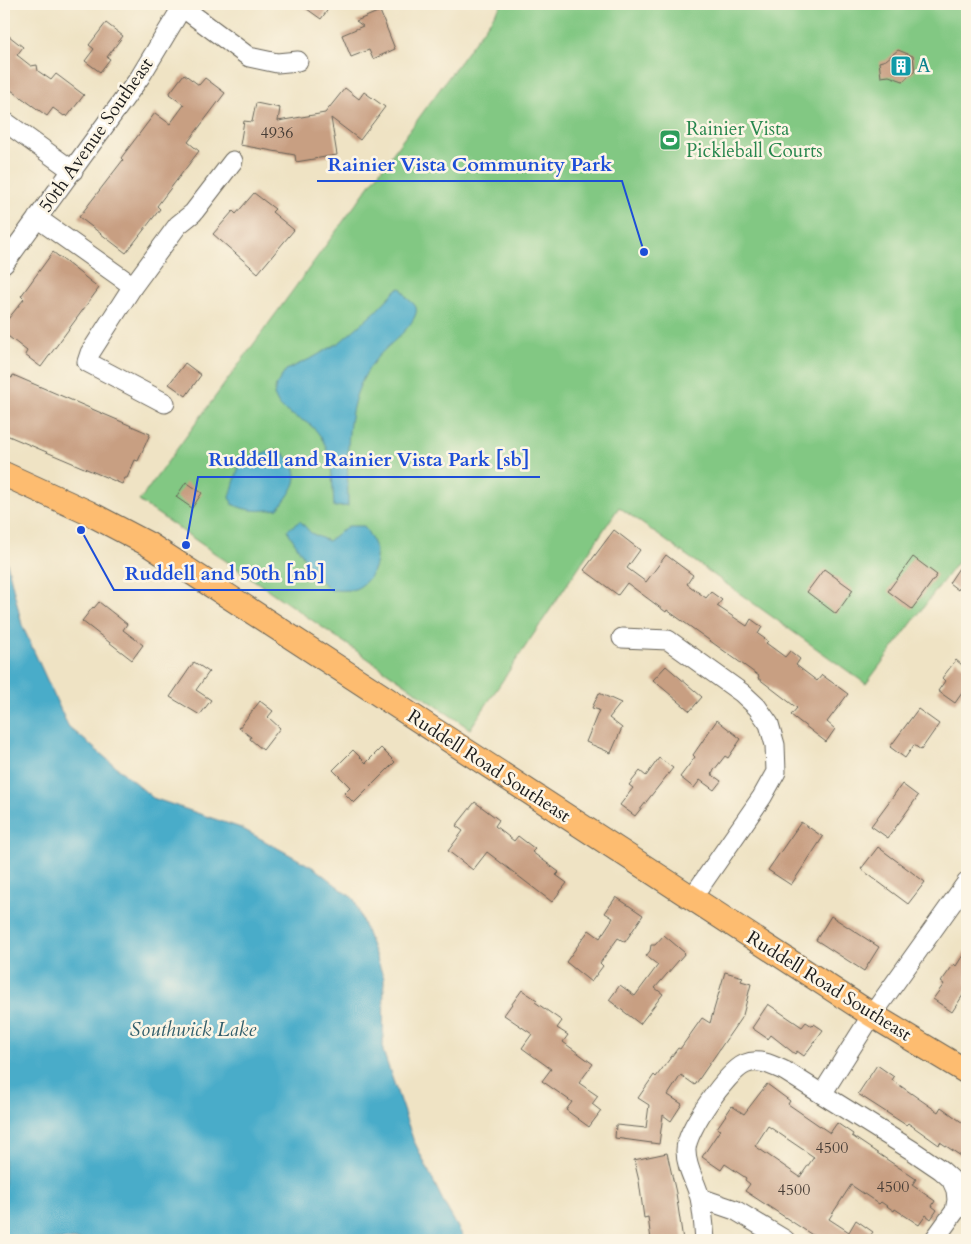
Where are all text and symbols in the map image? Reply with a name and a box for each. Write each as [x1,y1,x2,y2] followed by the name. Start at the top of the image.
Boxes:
[33,52,159,218] street label: 50th Avenue Southeast
[917,53,931,79] place label: A
[889,54,913,78] building icon: A
[686,116,823,164] place label: Rainier Vista Pickleball Courts
[261,122,293,144] house number: 4936
[658,128,682,152] sports icon: Rainier Vista Pickleball Courts
[317,146,622,181] callout: Rainier Vista Community Park
[327,151,613,178] text: Rainier Vista Community Park
[198,442,540,477] callout: Ruddell and Rainier Vista Park [sb]
[208,446,530,473] text: Ruddell and Rainier Vista Park [sb]
[114,555,335,590] callout: Ruddell and 50th [nb]
[125,560,325,587] text: Ruddell and 50th [nb]
[402,703,576,829] street label: Ruddell Road Southeast
[742,925,916,1047] street label: Ruddell Road Southeast
[130,1016,256,1043] water label: Southwick Lake
[816,1137,848,1159] house number: 4500
[877,1176,909,1198] house number: 4500
[778,1179,810,1201] house number: 4500

